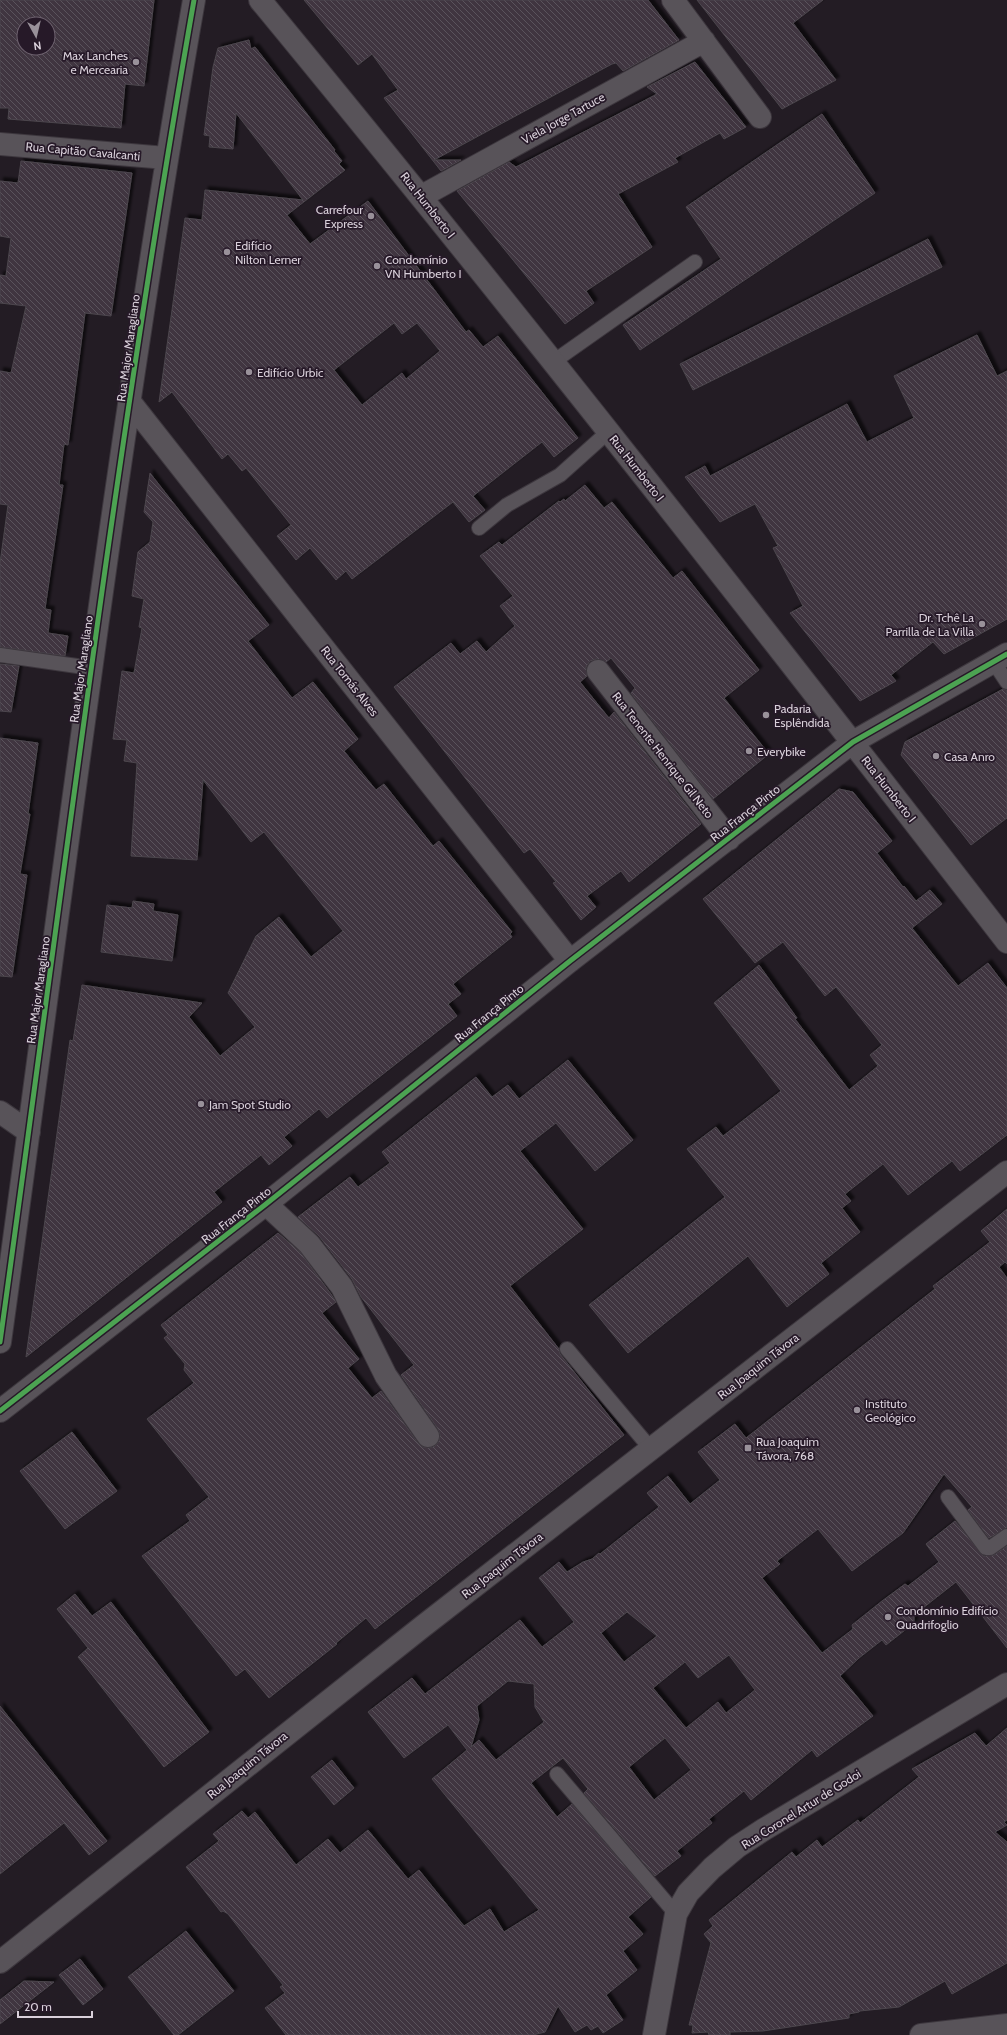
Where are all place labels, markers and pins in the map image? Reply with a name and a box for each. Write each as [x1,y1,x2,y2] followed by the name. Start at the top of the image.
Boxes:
[63,48,128,77] place label: Max Lanches e Mercearia
[131,57,141,67] marker: Max Lanches e Mercearia
[316,202,363,231] place label: Carrefour Express
[366,211,376,221] marker: Carrefour Express
[235,238,301,267] place label: Edifício Nilton Lerner
[222,247,232,257] marker: Edifício Nilton Lerner
[385,252,462,281] place label: Condomínio VN Humberto I
[372,261,382,271] marker: Condomínio VN Humberto I
[257,365,324,380] place label: Edifício Urbic
[244,367,254,377] marker: Edifício Urbic
[885,610,974,639] place label: Dr. Tchê La Parrilla de La Villa
[977,619,987,629] marker: Dr. Tchê La Parrilla de La Villa
[774,701,830,730] place label: Padaria Esplêndida
[761,710,771,720] marker: Padaria Esplêndida
[757,744,806,759] place label: Everybike
[744,746,754,756] marker: Everybike
[944,749,995,764] place label: Casa Anro
[931,751,941,761] marker: Casa Anro
[208,1097,291,1112] place label: Jam Spot Studio
[196,1099,206,1109] marker: Jam Spot Studio
[865,1396,916,1425] place label: Instituto Geológico
[852,1405,862,1415] marker: Instituto Geológico
[756,1434,819,1463] place label: Rua Joaquim Távora, 768
[743,1443,753,1453] marker: Rua Joaquim Távora, 768
[896,1603,999,1632] place label: Condomínio Edifício Quadrifoglio
[883,1612,893,1622] marker: Condomínio Edifício Quadrifoglio

